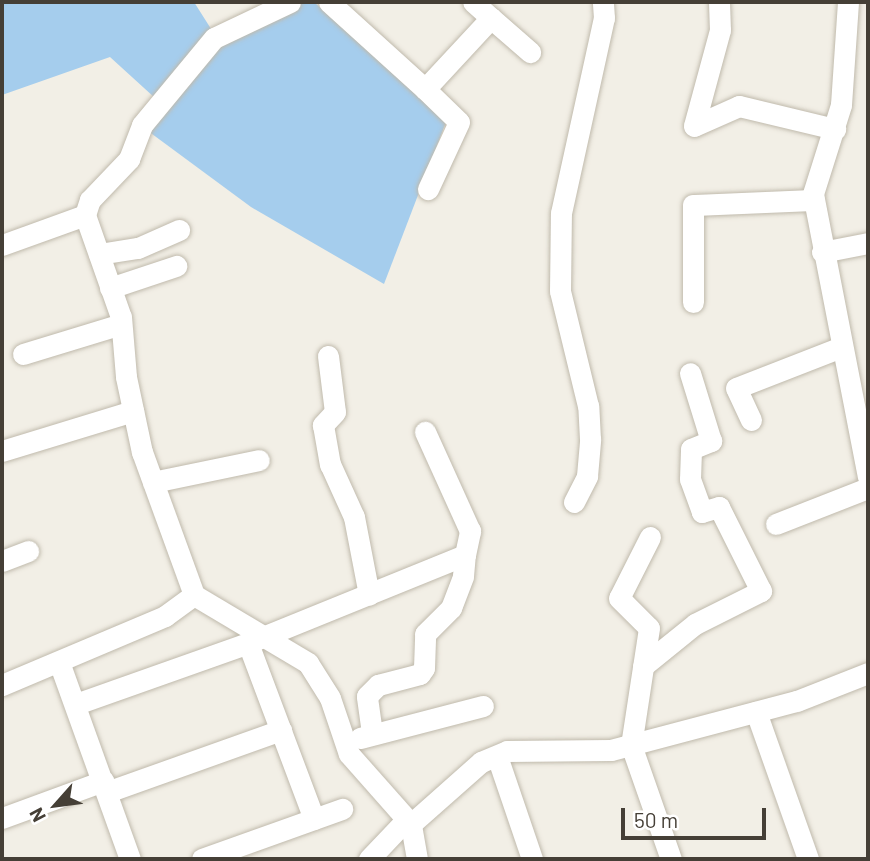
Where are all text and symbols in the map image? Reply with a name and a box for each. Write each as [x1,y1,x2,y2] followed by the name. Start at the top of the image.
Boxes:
[21,770,91,840] north arrow
[625,794,770,838] scale bar
[24,804,50,826] text: N
[634,807,678,832] text: 50 m

